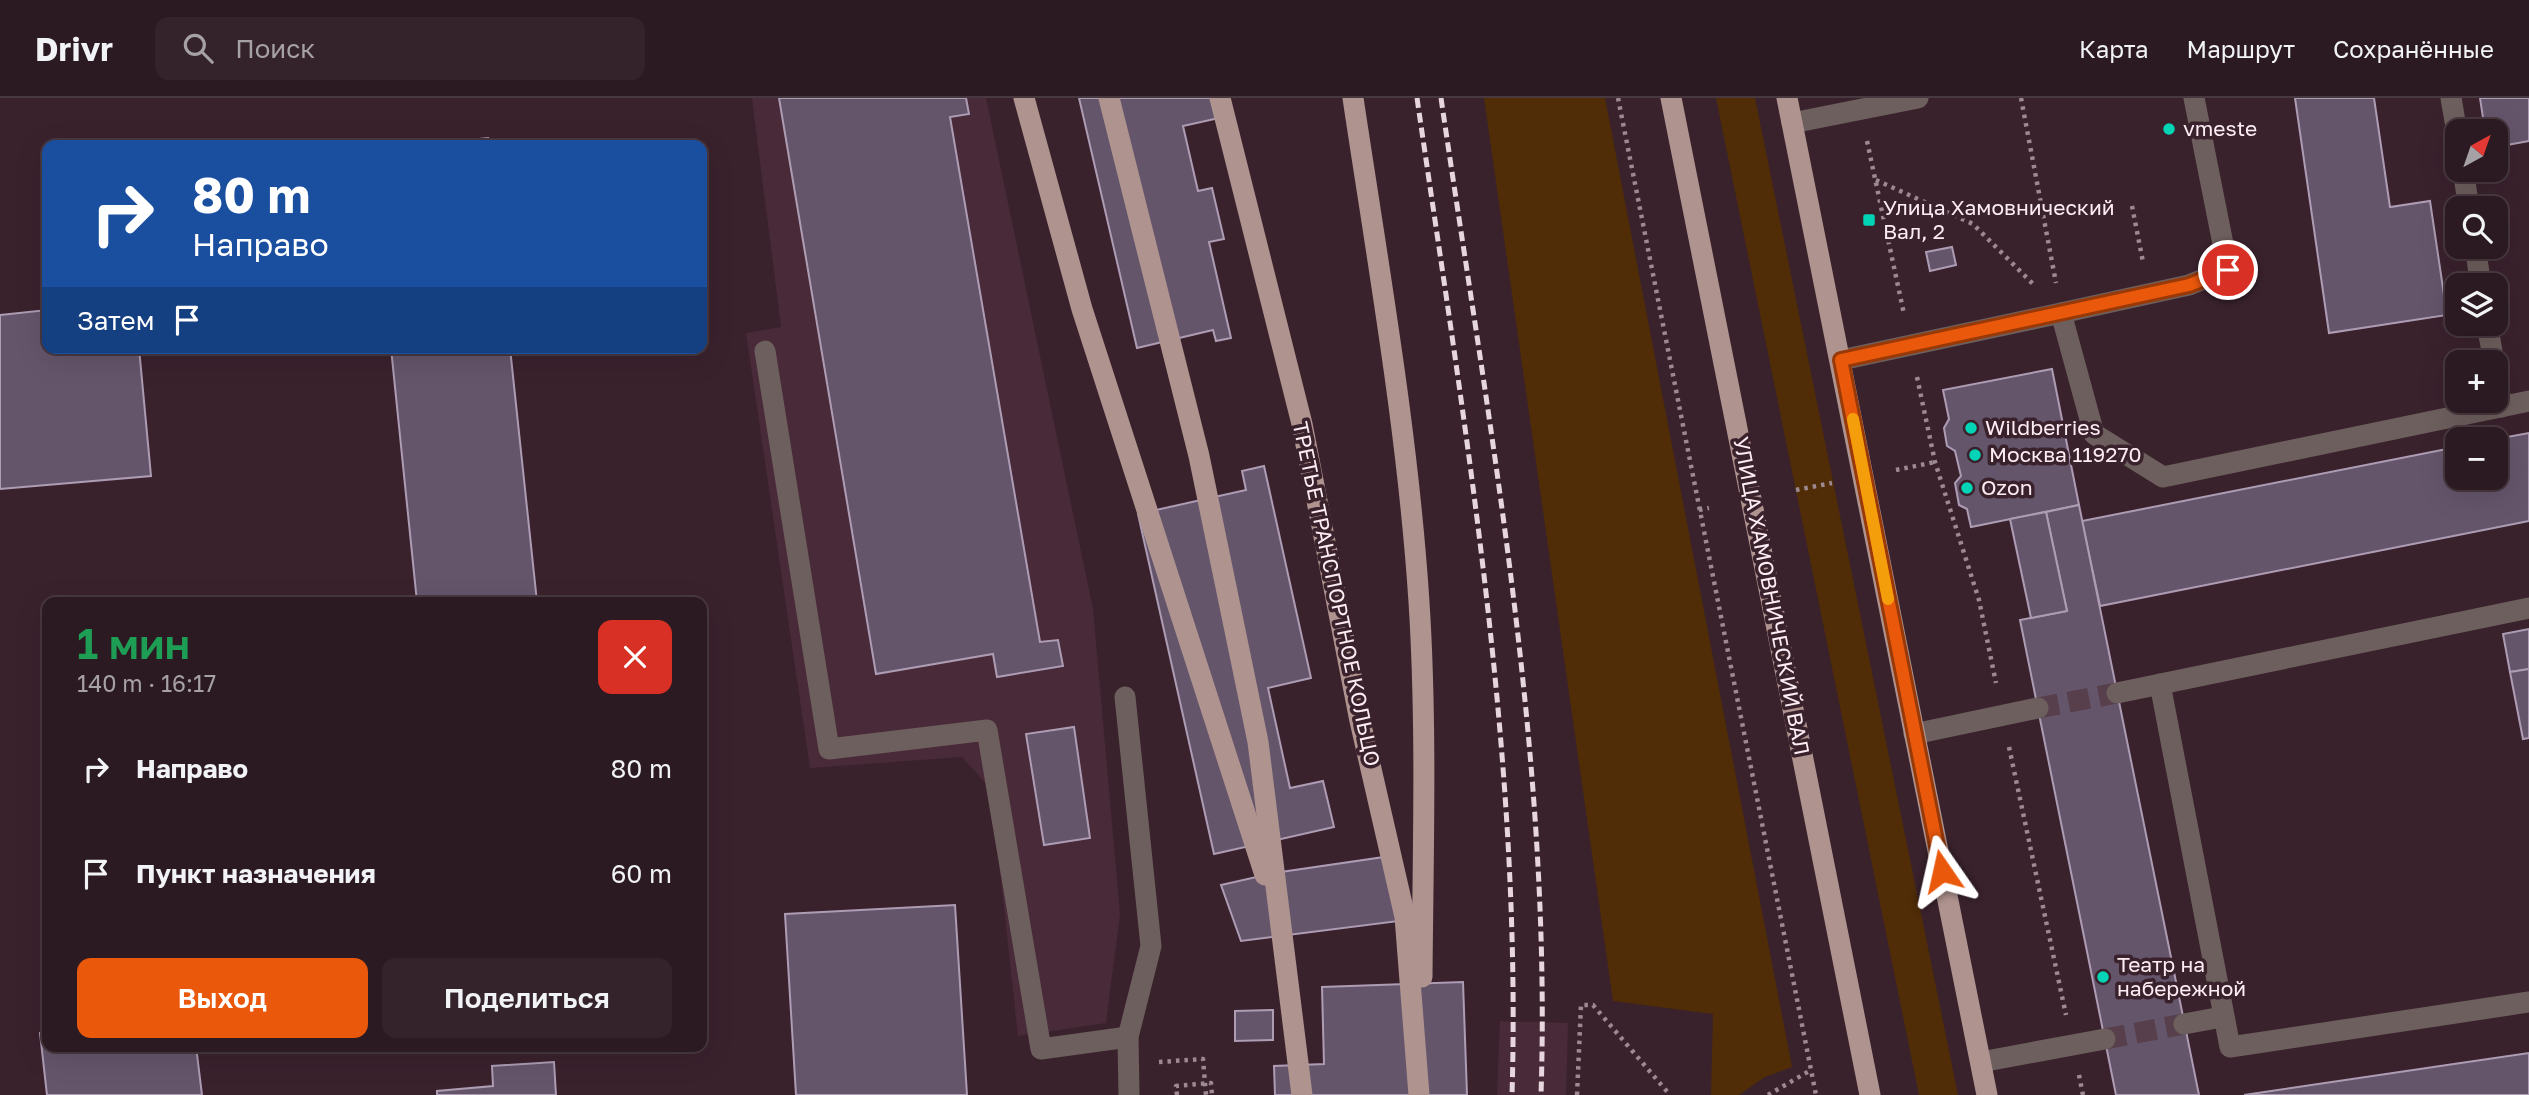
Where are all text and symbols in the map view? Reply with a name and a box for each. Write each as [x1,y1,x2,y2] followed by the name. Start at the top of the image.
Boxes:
[155,17,645,80] search box
[35,29,113,68] text: Drivr
[179,29,217,67] icon: search
[235,33,315,64] text: Поиск
[2079,34,2149,63] text: Карта
[2187,34,2295,63] text: Маршрут
[2333,34,2494,63] text: Сохранённые
[2183,115,2257,141] place label: vmeste
[2445,119,2508,182] north arrow
[2445,119,2508,490] map controls
[2161,121,2177,137] marker: vmeste
[192,165,310,224] text: 80 m
[77,168,168,259] icon: right
[1883,194,2115,244] place label: Улица Хамовнический Вал, 2
[2445,196,2508,259] button: search
[1861,212,1877,228] marker: Улица Хамовнический Вал, 2
[192,225,329,263] text: Направо
[2198,240,2258,300] pin
[2209,251,2247,289] icon: arrive
[2445,273,2508,336] button: layers
[168,301,206,339] icon: arrive
[77,305,154,336] text: Затем
[2445,350,2508,413] button: +
[1985,414,2101,440] place label: Wildberries
[1288,419,1386,768] street label: ТРЕТЬЕ ТРАНСПОРТНОЕ КОЛЬЦО
[1963,420,1979,436] marker: Wildberries
[2445,427,2508,490] button: −
[1728,434,1816,757] street label: УЛИЦА ХАМОВНИЧЕСКИЙ ВАЛ
[1989,441,2142,467] place label: Москва 119270
[1967,447,1983,463] marker: Москва 119270
[1981,474,2033,500] place label: Ozon
[1959,480,1975,496] marker: Ozon
[77,618,190,668] text: 1 мин
[598,620,672,694] button: close
[77,669,216,697] text: 140 m · 16:17
[77,750,115,788] icon: right
[136,753,248,784] text: Направо
[611,753,672,784] text: 80 m
[1905,834,1979,908] position arrow
[77,855,115,893] icon: arrive
[136,858,376,889] text: Пункт назначения
[611,858,672,889] text: 60 m
[2117,951,2246,1001] place label: Театр на набережной
[77,958,368,1038] button: Выход
[382,958,672,1038] button: Поделиться
[2095,969,2111,985] marker: Театр на набережной

